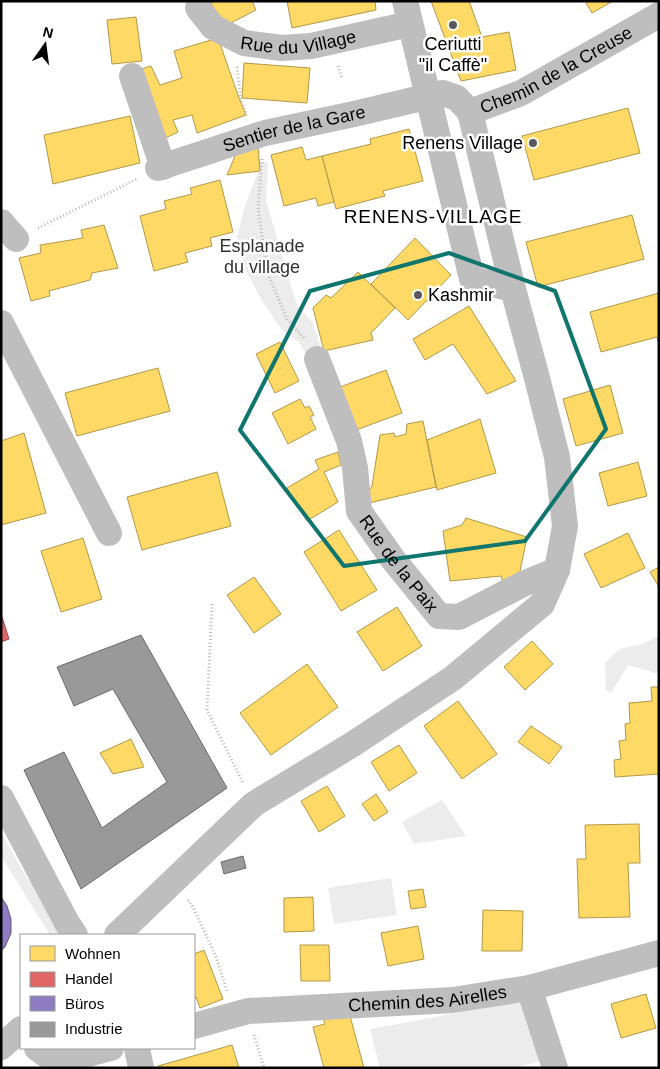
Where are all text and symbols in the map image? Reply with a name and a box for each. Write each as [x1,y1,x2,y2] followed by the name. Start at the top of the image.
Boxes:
[447,19,459,31] marker: Ceriutti "il Caffè"
[20,20,70,70] north arrow
[477,22,636,117] street label: Chemin de la Creuse
[41,23,55,41] text: N
[239,26,358,58] street label: Rue du Village
[419,34,487,75] place label: Ceriutti "il Caffè"
[220,102,368,156] street label: Sentier de la Gare
[402,133,523,153] place label: Renens Village
[527,137,539,149] marker: Renens Village
[344,206,522,227] district label: RENENS-VILLAGE
[219,236,305,277] park label: Esplanade du village
[428,285,494,305] place label: Kashmir
[412,289,424,301] marker: Kashmir
[355,511,442,617] street label: Rue de la Paix
[20,934,195,1049] legend
[65,945,121,962] text: Wohnen
[65,970,113,987] text: Handel
[348,982,508,1016] street label: Chemin des Airelles
[65,995,104,1012] text: Büros
[65,1020,123,1037] text: Industrie

